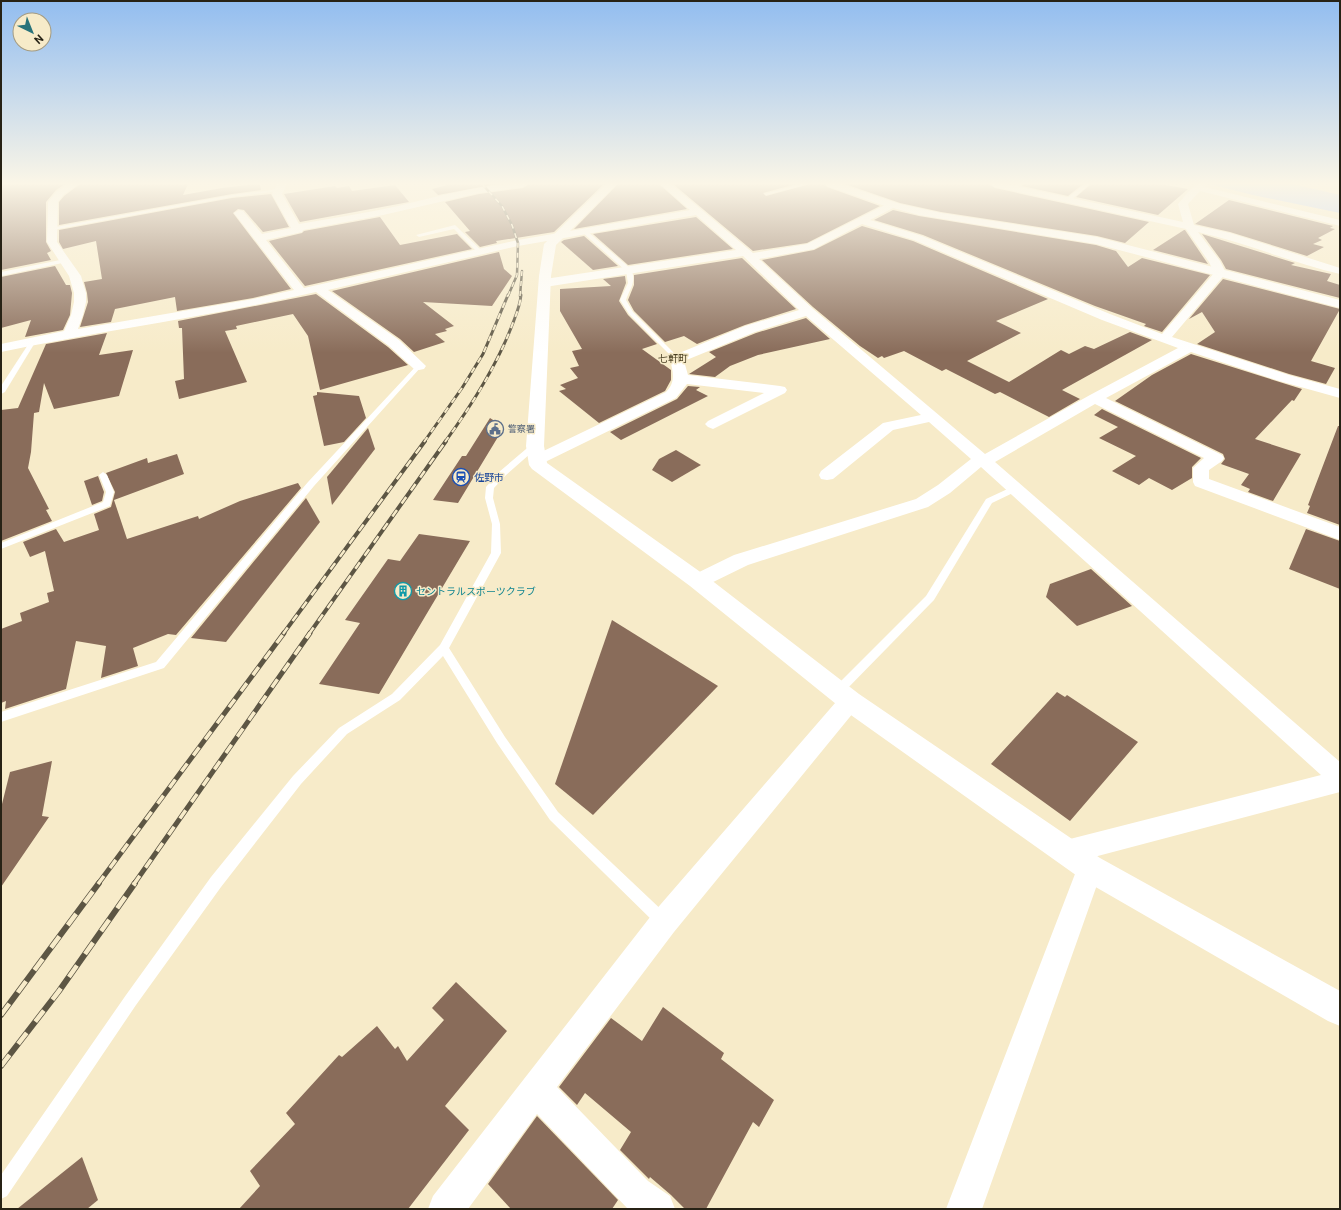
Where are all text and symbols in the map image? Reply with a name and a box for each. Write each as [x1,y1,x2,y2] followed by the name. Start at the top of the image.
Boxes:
[12,12,52,52] north arrow
[31,32,46,47] text: N
[658,353,688,364] district label: 七軒町
[485,419,505,439] public building icon: 警察署
[508,424,535,434] place label: 警察署
[451,467,471,487] station icon: 佐野市
[474,472,504,483] place label: 佐野市
[393,581,413,601] building icon: セントラルスポーツクラブ
[416,586,536,597] place label: セントラルスポーツクラブ

